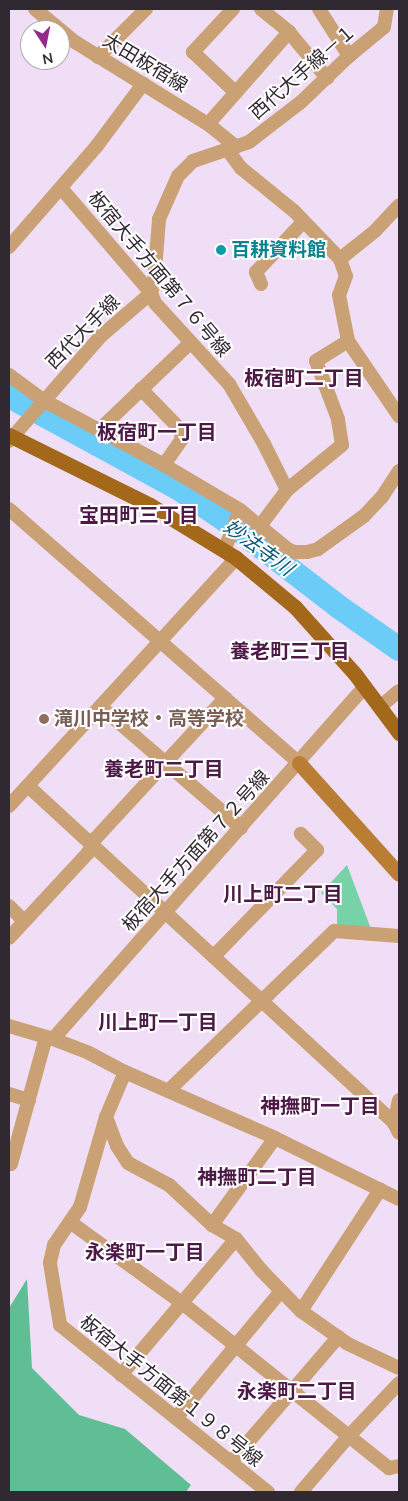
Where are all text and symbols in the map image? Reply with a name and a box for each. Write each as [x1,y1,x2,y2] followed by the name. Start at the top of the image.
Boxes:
[20,20,70,70] north arrow
[245,20,361,124] street label: 西代大手線－１
[98,29,192,97] street label: 太田板宿線
[41,49,55,69] text: N
[83,187,235,361] street label: 板宿大手方面第７６号線
[231,239,326,261] place label: 百耕資料館
[215,244,227,256] marker: 百耕資料館
[41,290,125,374] street label: 西代大手線
[244,365,364,389] district label: 板宿町二丁目
[97,419,217,443] district label: 板宿町一丁目
[79,502,199,526] district label: 宝田町三丁目
[220,514,298,580] water label: 妙法寺川
[230,638,350,662] district label: 養老町三丁目
[54,708,244,730] place label: 滝川中学校・高等学校
[38,713,50,725] marker: 滝川中学校・高等学校
[104,756,224,780] district label: 養老町二丁目
[118,766,274,936] street label: 板宿大手方面第７２号線
[223,881,343,905] district label: 川上町二丁目
[98,1009,218,1033] district label: 川上町一丁目
[260,1093,380,1117] district label: 神撫町一丁目
[197,1164,317,1188] district label: 神撫町二丁目
[85,1239,205,1263] district label: 永楽町一丁目
[75,1310,267,1472] street label: 板宿大手方面第１９８号線
[237,1378,357,1402] district label: 永楽町二丁目

